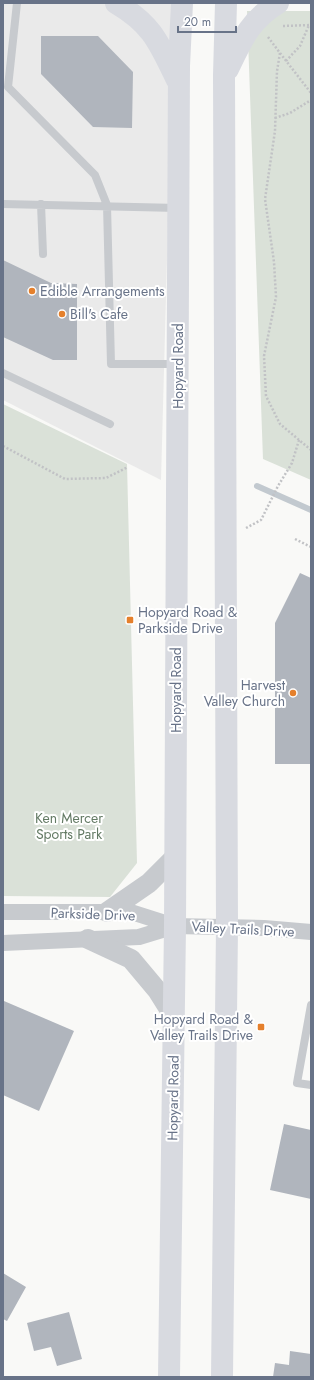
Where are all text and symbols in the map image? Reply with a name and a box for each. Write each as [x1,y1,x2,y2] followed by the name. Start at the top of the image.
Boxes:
[178,8,236,34] scale bar
[184,13,211,31] text: 20 m
[40,281,165,301] place label: Edible Arrangements
[27,286,37,296] marker: Edible Arrangements
[70,304,128,324] place label: Bill's Cafe
[57,309,67,319] marker: Bill's Cafe
[168,323,188,409] street label: Hopyard Road
[138,602,238,638] place label: Hopyard Road & Parkside Drive
[125,615,135,625] marker: Hopyard Road & Parkside Drive
[166,647,186,733] street label: Hopyard Road
[204,675,286,711] place label: Harvest Valley Church
[288,688,298,698] marker: Harvest Valley Church
[35,808,103,844] park label: Ken Mercer Sports Park
[50,903,136,925] street label: Parkside Drive
[191,916,295,942] street label: Valley Trails Drive
[150,1009,254,1045] place label: Hopyard Road & Valley Trails Drive
[256,1022,266,1032] marker: Hopyard Road & Valley Trails Drive
[162,1055,184,1141] street label: Hopyard Road

